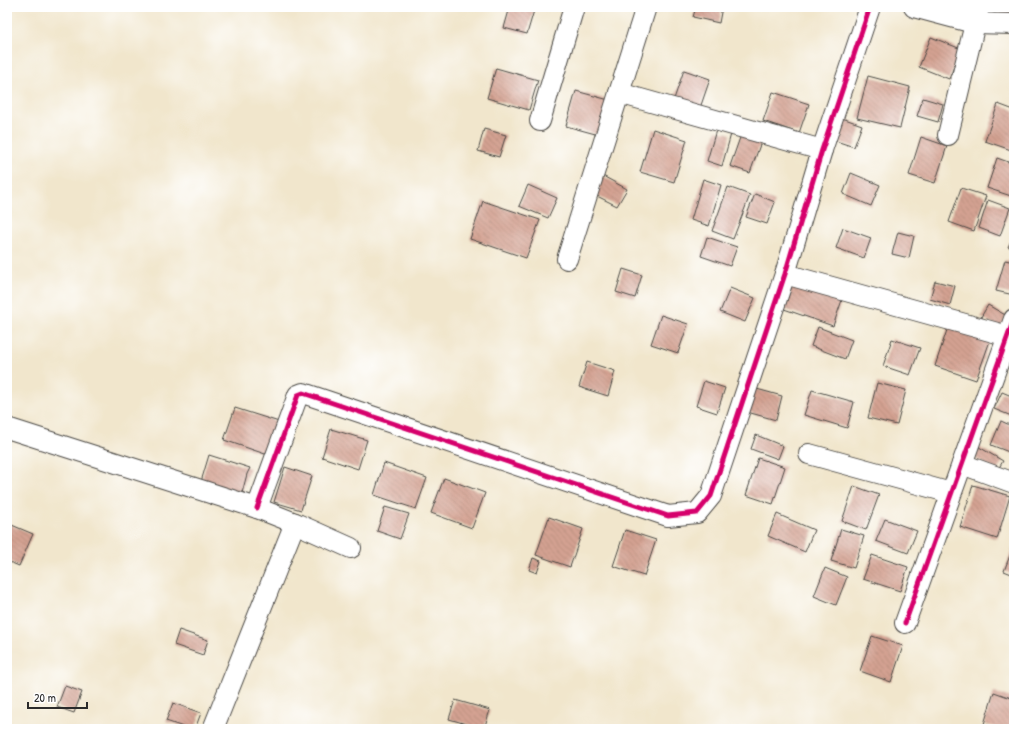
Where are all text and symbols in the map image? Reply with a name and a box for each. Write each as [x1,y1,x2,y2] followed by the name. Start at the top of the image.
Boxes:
[28,684,87,710] scale bar
[34,689,56,706] text: 20 m

